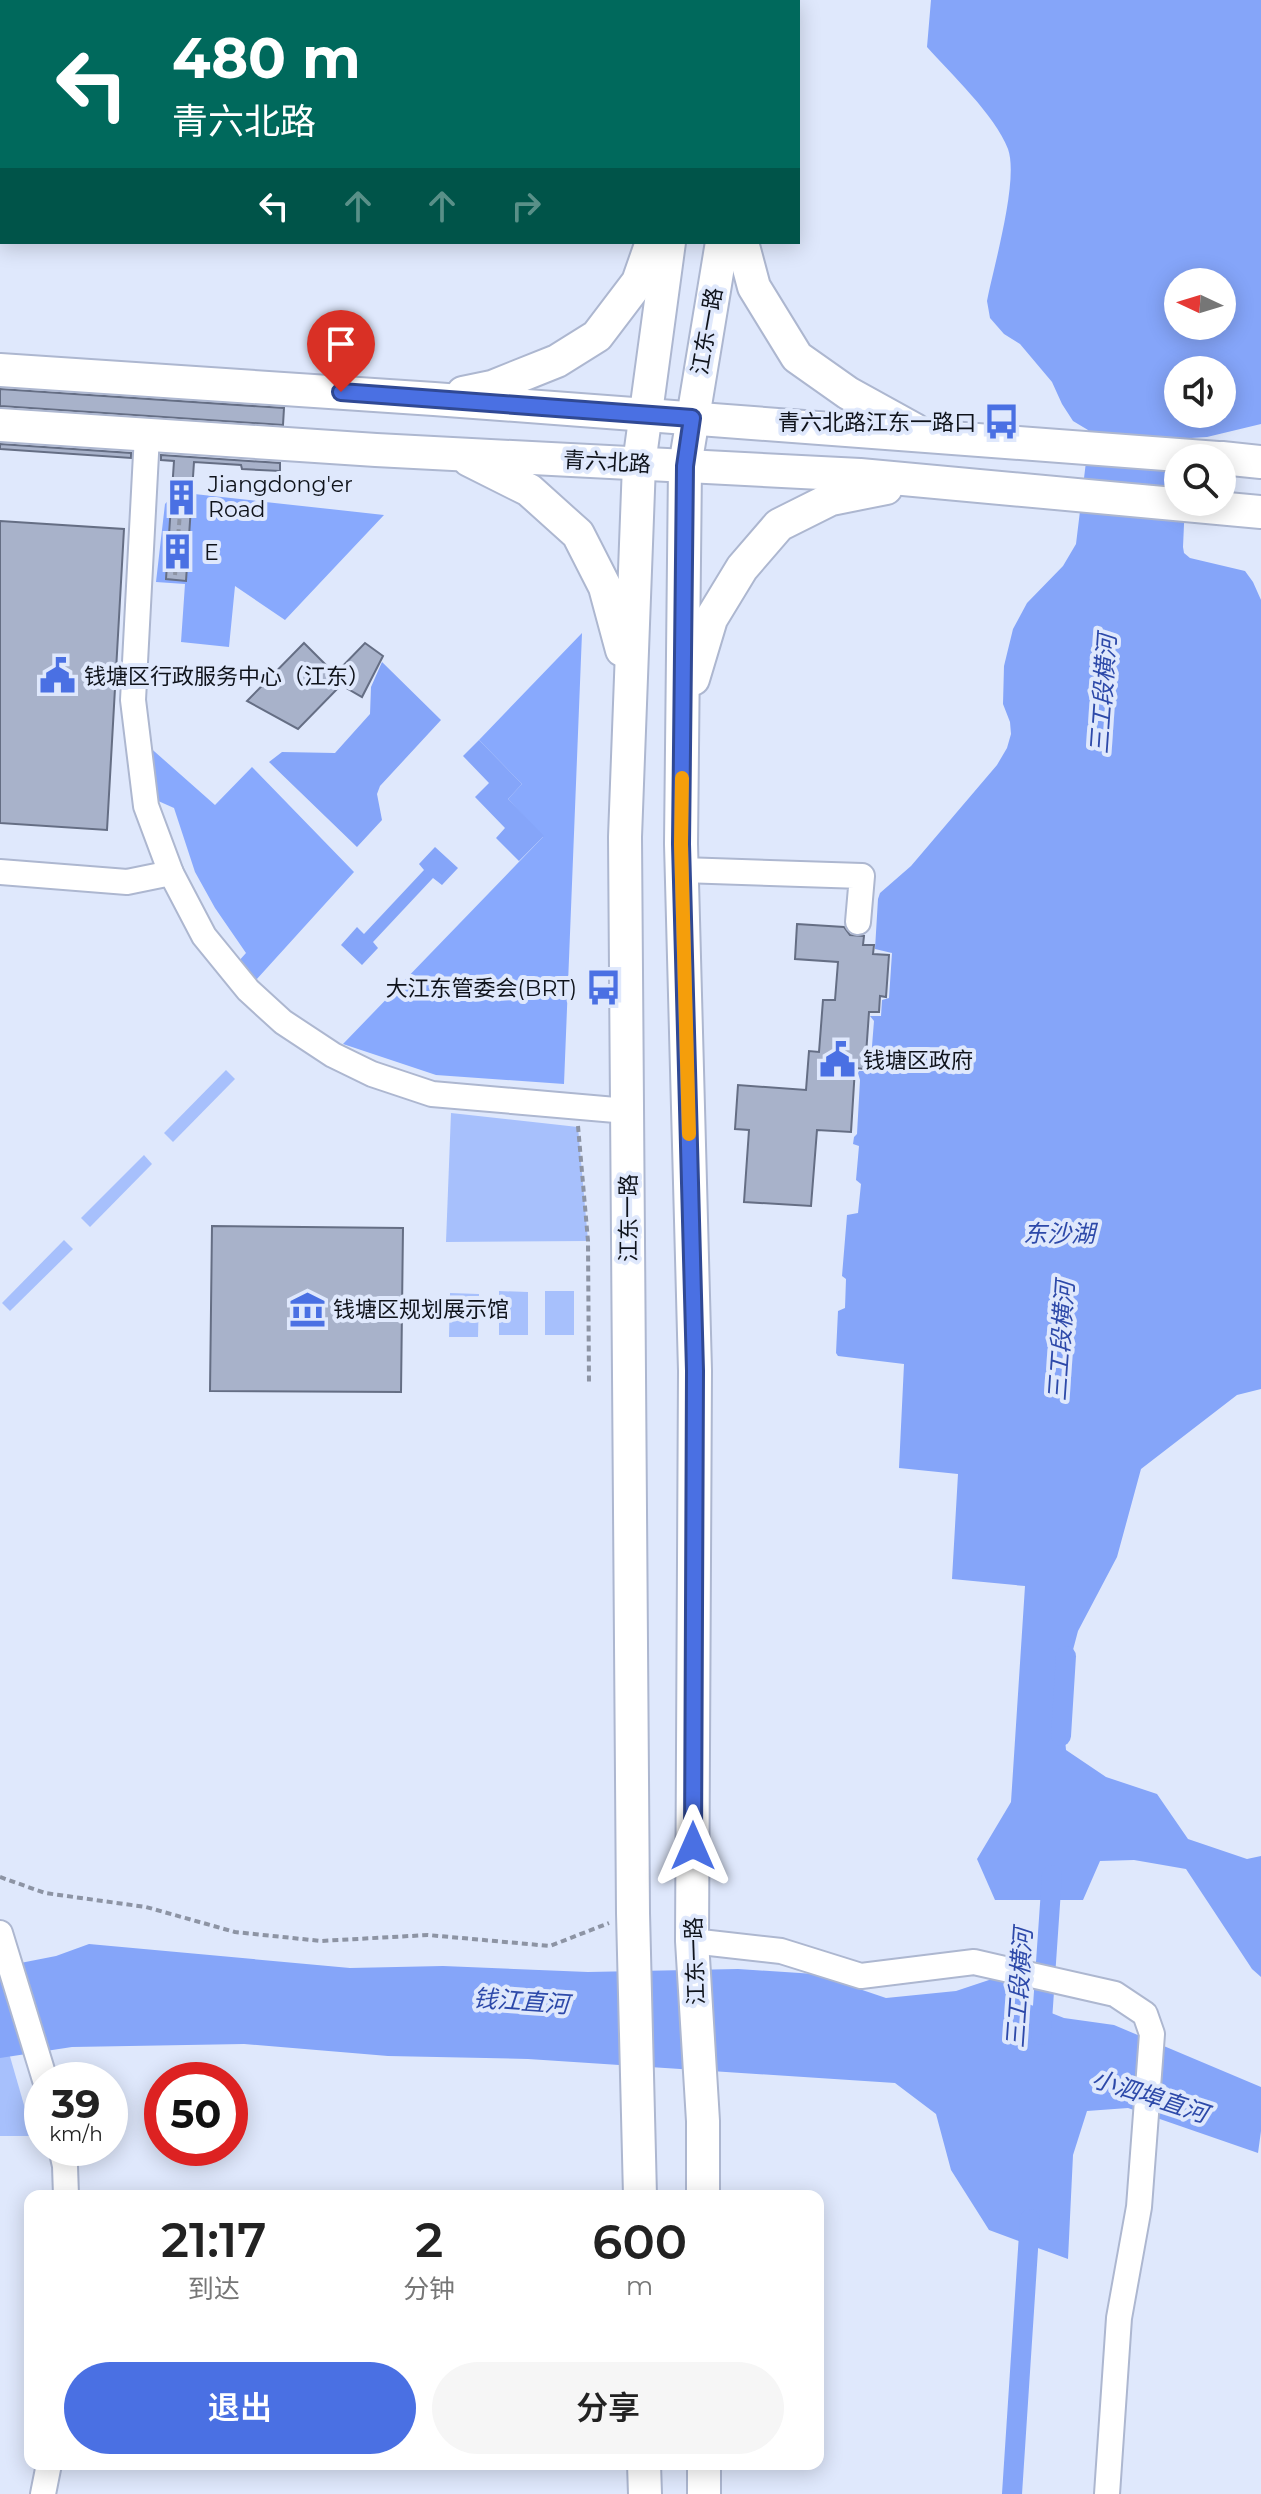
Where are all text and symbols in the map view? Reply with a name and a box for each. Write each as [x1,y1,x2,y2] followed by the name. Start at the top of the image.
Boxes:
[172,24,361,92] text: 480 m
[40,32,144,136] icon: left
[172,99,316,143] text: 青六北路
[252,184,296,228] icon: left
[336,184,380,228] icon: ahead
[420,184,464,228] icon: ahead
[504,184,548,228] icon: right
[1164,268,1236,340] north arrow
[1164,268,1236,516] map controls
[686,285,728,377] street label: 江东一路
[307,310,375,392] pin
[319,322,363,366] icon: arrive
[1164,356,1236,428] button: sound
[983,403,1021,441] bus stop icon: 青六北路江东一路口
[778,409,976,436] place label: 青六北路江东一路口
[1164,444,1236,516] button: search
[562,446,652,478] street label: 青六北路
[207,471,353,523] place label: Jiangdong'er Road
[163,478,201,516] building icon: Jiangdong'er Road
[159,533,197,571] building icon: E
[204,539,219,566] place label: E
[1084,629,1122,755] water label: 三工段横河
[39,657,77,695] public building icon: 钱塘区行政服务中心（江东）
[84,663,370,690] place label: 钱塘区行政服务中心（江东）
[584,969,622,1007] bus stop icon: 大江东管委会(BRT)
[386,975,577,1002] place label: 大江东管委会(BRT)
[818,1041,856,1079] public building icon: 钱塘区政府
[863,1047,973,1074] place label: 钱塘区政府
[615,1174,642,1262] street label: 江东一路
[1023,1219,1099,1248] water label: 东沙湖
[1042,1276,1080,1402] water label: 三工段横河
[288,1290,326,1328] museum icon: 钱塘区规划展示馆
[333,1296,509,1323] place label: 钱塘区规划展示馆
[651,1804,735,1888] position arrow
[680,1917,710,2005] street label: 江东一路
[1000,1923,1038,2049] water label: 三工段横河
[472,1983,574,2019] water label: 钱江直河
[144,2062,248,2166] speed limit sign: 50
[1088,2064,1215,2130] water label: 小泗埠直河
[51,2079,101,2128] text: 39
[49,2122,103,2146] text: km/h
[161,2211,266,2269] text: 21:17
[415,2211,443,2269] text: 2
[592,2213,687,2271] text: 600
[626,2270,653,2302] text: m
[188,2273,240,2305] text: 到达
[403,2273,455,2305] text: 分钟
[64,2362,416,2454] button: 退出
[432,2362,784,2454] button: 分享

